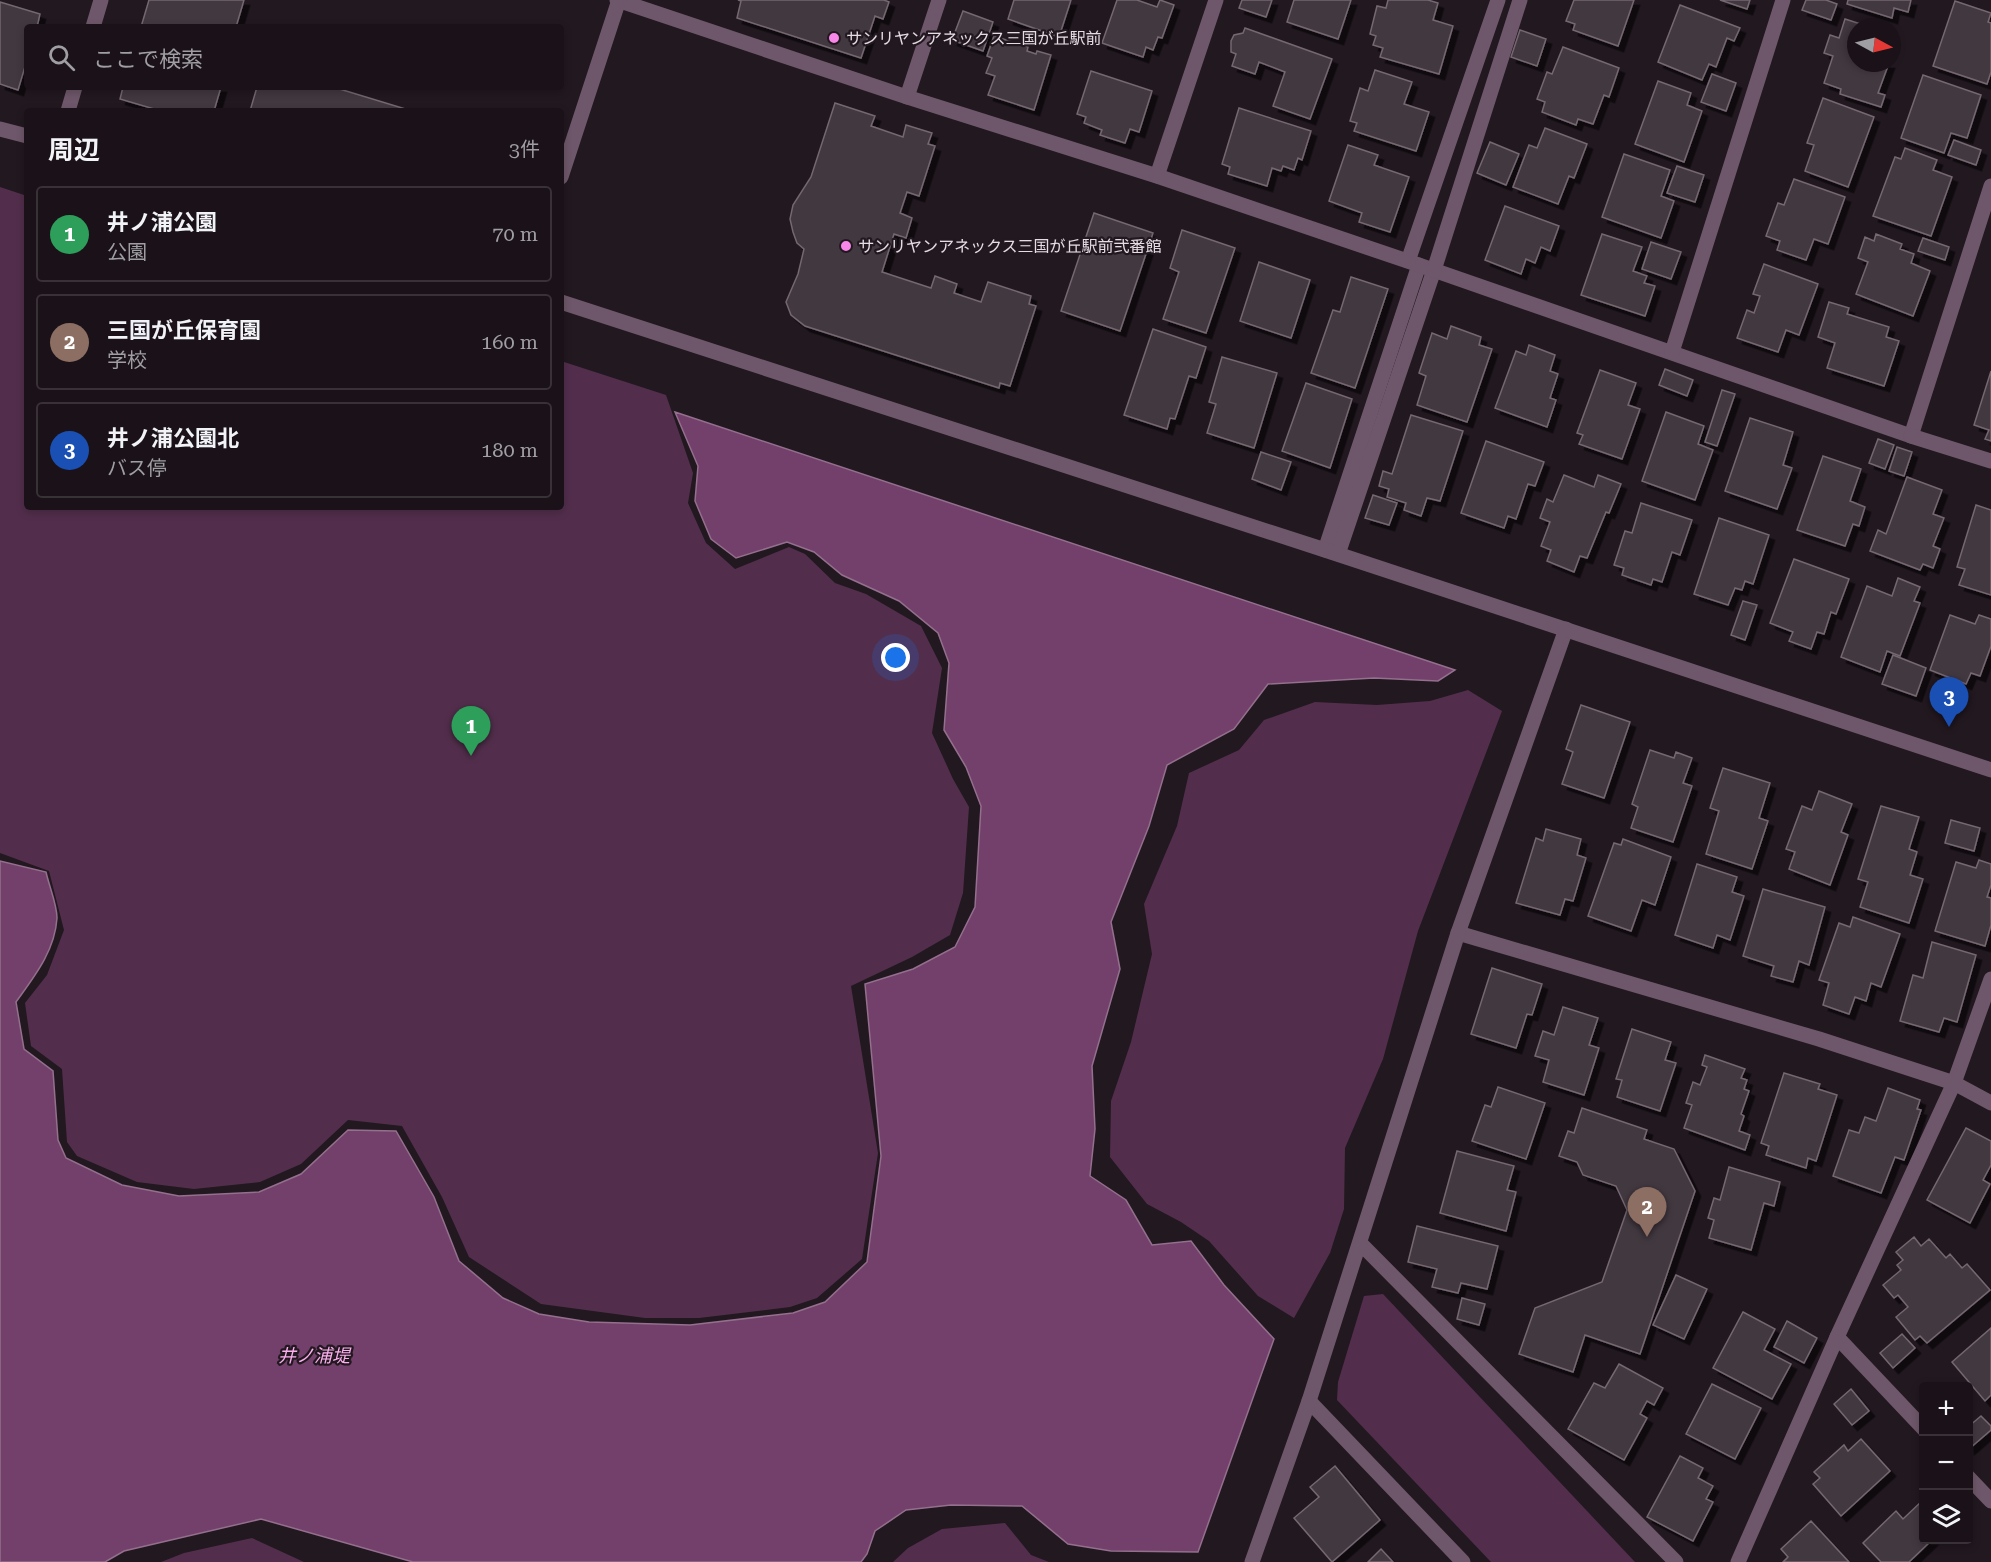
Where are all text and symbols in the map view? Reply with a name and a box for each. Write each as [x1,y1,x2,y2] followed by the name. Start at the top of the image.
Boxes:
[1847,18,1901,72] north arrow
[24,24,564,90] search box
[846,29,1102,48] place label: サンリヤンアネックス三国が丘駅前
[827,31,841,45] marker: サンリヤンアネックス三国が丘駅前
[45,41,78,74] icon: search
[93,47,203,72] text: ここで検索
[48,135,100,165] text: 周辺
[509,137,540,161] text: 3件
[107,210,217,235] text: 井ノ浦公園
[64,222,75,246] text: 1
[492,222,538,246] text: 70 m
[858,237,1162,256] place label: サンリヤンアネックス三国が丘駅前弐番館
[839,239,853,253] marker: サンリヤンアネックス三国が丘駅前弐番館
[107,240,147,264] text: 公園
[107,318,261,343] text: 三国が丘保育園
[64,330,75,354] text: 2
[481,330,538,354] text: 160 m
[107,348,147,372] text: 学校
[107,426,239,451] text: 井ノ浦公園北
[64,438,75,462] text: 3
[481,438,538,462] text: 180 m
[107,456,167,480] text: バス停
[881,643,910,672] your location
[1930,678,1968,727] pin: 3
[452,706,490,756] pin: 1
[1628,1188,1666,1237] pin: 2
[278,1345,352,1366] water label: 井ノ浦堤
[1919,1382,1973,1544] map controls
[1919,1382,1973,1436] button: +
[1919,1436,1973,1490] button: −
[1919,1490,1973,1544] button: layers

